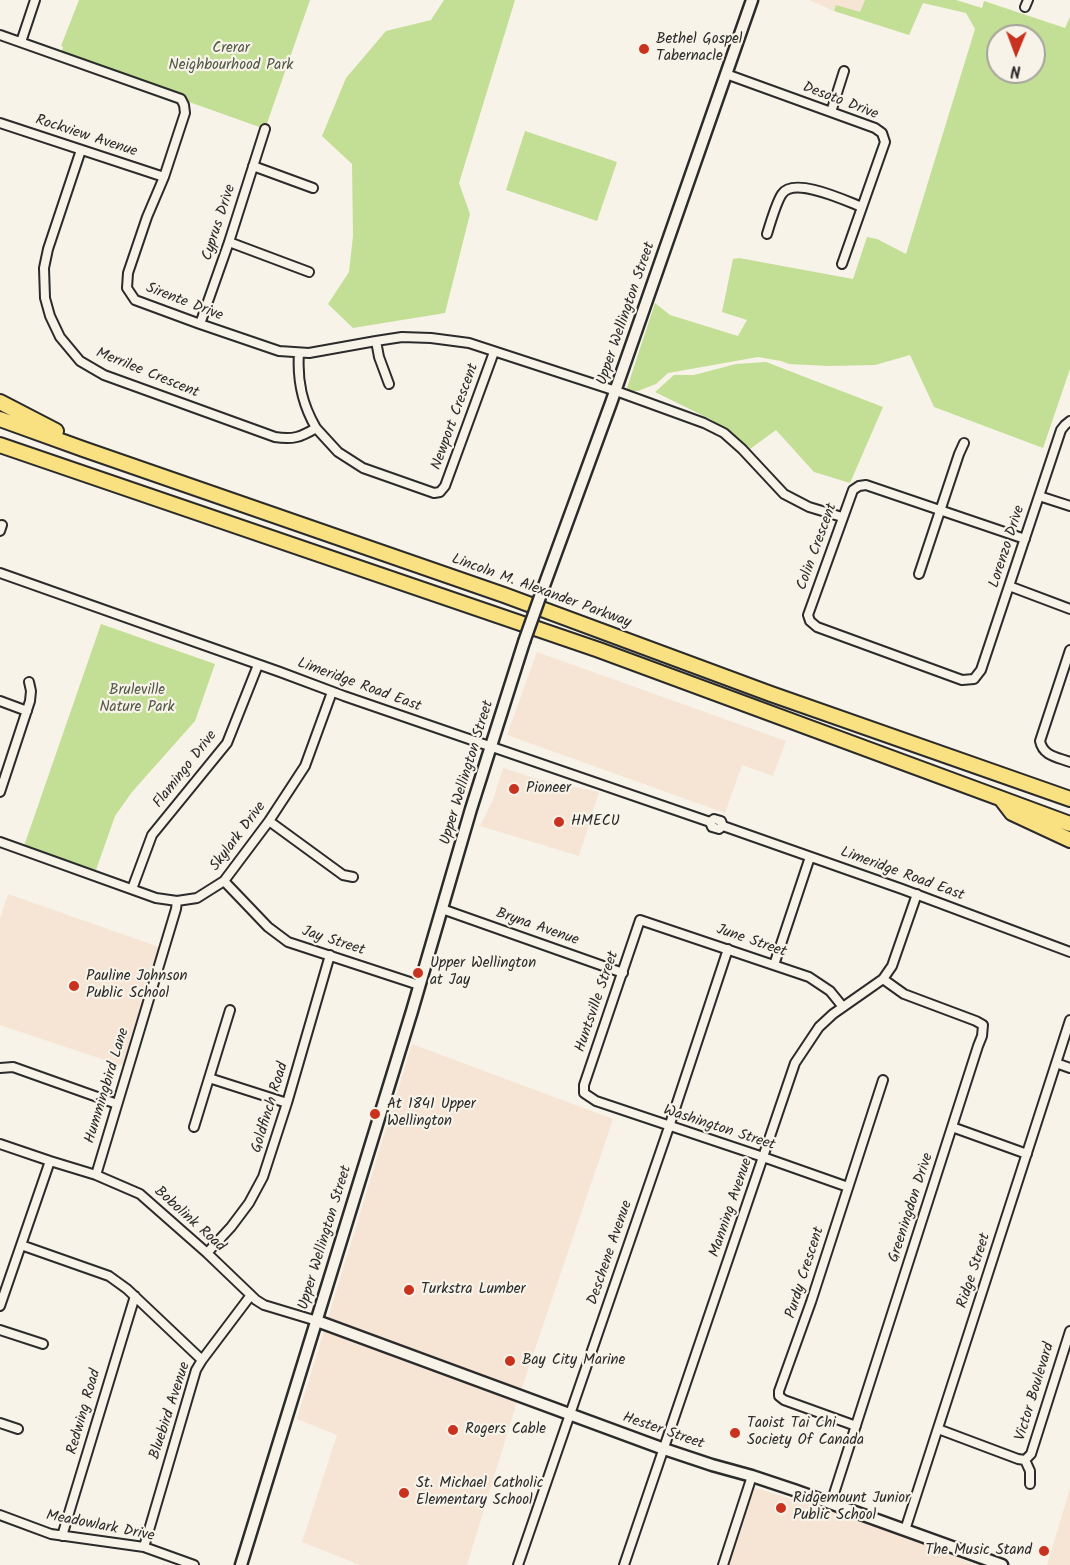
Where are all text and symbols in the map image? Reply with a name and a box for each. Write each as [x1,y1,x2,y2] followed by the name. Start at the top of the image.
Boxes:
[986,24,1046,84] north arrow
[656,31,743,66] place label: Bethel Gospel Tabernacle
[169,40,293,75] park label: Crerar Neighbourhood Park
[637,42,651,56] marker: Bethel Gospel Tabernacle
[1010,58,1021,83] text: N
[800,79,880,125] street label: Desoto Drive
[33,112,139,162] street label: Rockview Avenue
[199,183,241,263] street label: Cyprus Drive
[594,240,660,388] street label: Upper Wellington Street
[143,280,225,326] street label: Sirente Drive
[93,345,201,403] street label: Merrilee Crescent
[428,361,484,473] street label: Newport Crescent
[794,501,842,593] street label: Colin Crescent
[986,504,1030,590] street label: Lorenzo Drive
[449,551,633,633] street label: Lincoln M. Alexander Parkway
[295,655,423,717] street label: Limeridge Road East
[99,682,175,717] park label: Bruleville Nature Park
[437,699,499,847] street label: Upper Wellington Street
[150,728,222,812] street label: Flamingo Drive
[526,780,571,798] place label: Pioneer
[507,782,521,796] marker: Pioneer
[207,799,271,875] street label: Skylark Drive
[571,813,620,831] place label: HMECU
[552,815,566,829] marker: HMECU
[838,844,966,906] street label: Limeridge Road East
[493,905,581,951] street label: Bryna Avenue
[714,922,788,962] street label: June Street
[299,923,367,961] street label: Jay Street
[572,949,624,1055] street label: Huntsville Street
[430,955,536,990] place label: Upper Wellington at Jay
[411,966,425,980] marker: Upper Wellington at Jay
[86,968,187,1003] place label: Pauline Johnson Public School
[67,979,81,993] marker: Pauline Johnson Public School
[82,1026,134,1146] street label: Hummingbird Lane
[249,1060,293,1156] street label: Goldfinch Road
[387,1096,476,1131] place label: At 1841 Upper Wellington
[661,1102,777,1156] street label: Washington Street
[368,1107,382,1121] marker: At 1841 Upper Wellington
[886,1151,938,1265] street label: Greeningdon Drive
[707,1156,757,1260] street label: Manning Avenue
[295,1164,357,1312] street label: Upper Wellington Street
[150,1183,228,1257] street label: Bobolink Road
[585,1198,637,1308] street label: Deschene Avenue
[783,1225,829,1321] street label: Purdy Crescent
[954,1231,996,1311] street label: Ridge Street
[421,1281,525,1299] place label: Turkstra Lumber
[402,1283,416,1297] marker: Turkstra Lumber
[1013,1341,1059,1443] street label: Victor Boulevard
[522,1352,625,1370] place label: Bay City Marine
[503,1354,517,1368] marker: Bay City Marine
[147,1360,195,1462] street label: Bluebird Avenue
[64,1367,106,1457] street label: Redwing Road
[620,1410,706,1454] street label: Hester Street
[747,1415,864,1450] place label: Taoist Tai Chi Society Of Canada
[465,1421,546,1439] place label: Rogers Cable
[446,1423,460,1437] marker: Rogers Cable
[728,1426,742,1440] marker: Taoist Tai Chi Society Of Canada
[416,1475,544,1510] place label: St. Michael Catholic Elementary School
[397,1486,411,1500] marker: St. Michael Catholic Elementary School
[793,1490,910,1525] place label: Ridgemount Junior Public School
[774,1501,788,1515] marker: Ridgemount Junior Public School
[44,1508,156,1546] street label: Meadowlark Drive
[925,1542,1032,1560] place label: The Music Stand
[1037,1544,1051,1558] marker: The Music Stand

